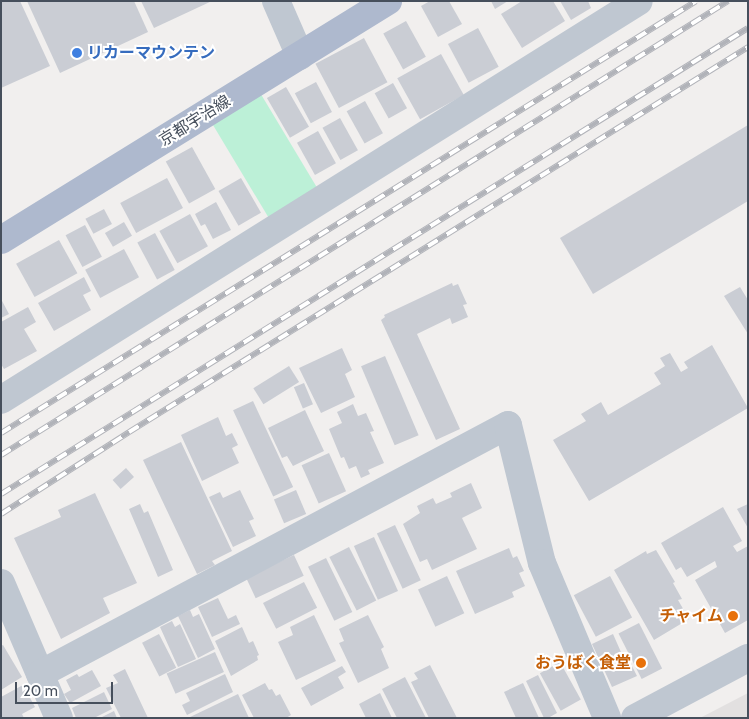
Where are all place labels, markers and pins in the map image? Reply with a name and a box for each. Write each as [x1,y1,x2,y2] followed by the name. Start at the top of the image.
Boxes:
[87,43,215,63] place label: リカーマウンテン
[71,47,83,59] marker: リカーマウンテン
[659,606,723,626] place label: チャイム
[727,610,739,622] marker: チャイム
[535,653,631,673] place label: おうばく食堂
[635,657,647,669] marker: おうばく食堂

